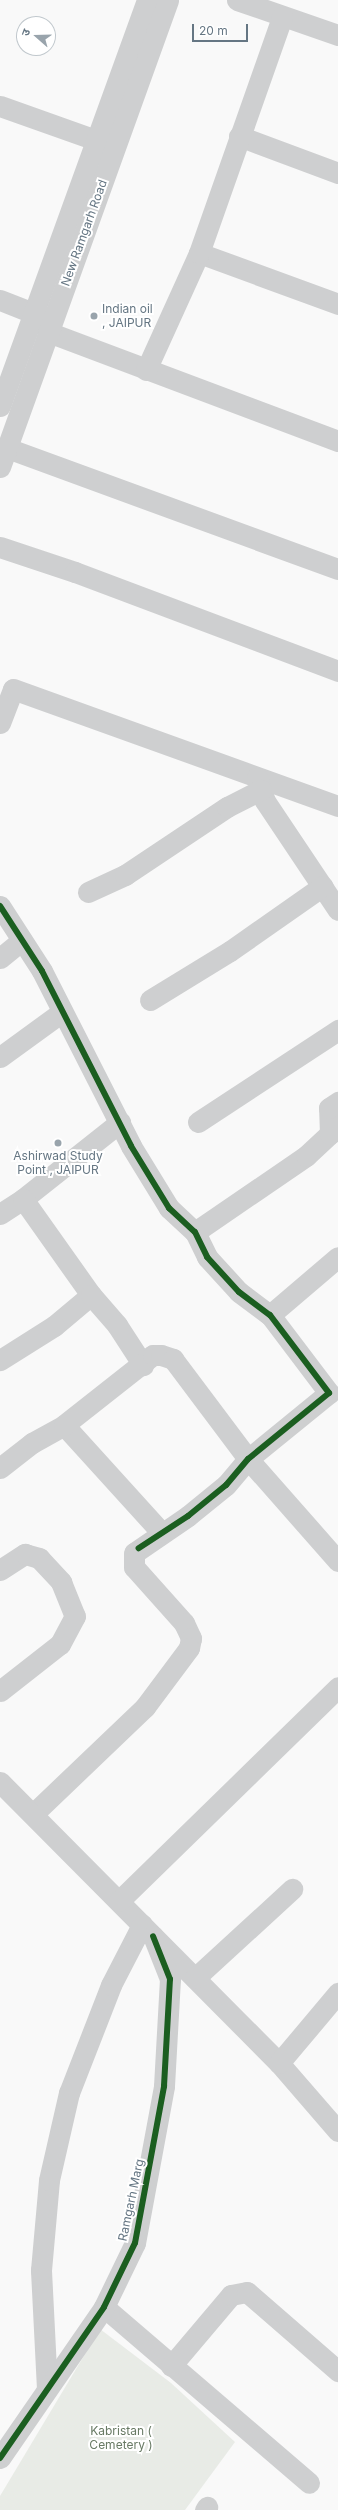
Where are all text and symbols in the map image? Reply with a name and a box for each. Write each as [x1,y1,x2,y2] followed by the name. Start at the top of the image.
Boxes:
[16,16,56,56] north arrow
[194,16,250,42] scale bar
[199,23,228,38] text: 20 m
[18,27,33,38] text: उ
[58,178,110,288] street label: New Ramgarh Road
[102,302,153,330] place label: Indian oil , JAIPUR
[89,311,99,321] marker: Indian oil , JAIPUR
[53,1138,63,1148] marker: Ashirwad Study Point , JAIPUR
[13,1149,103,1177] place label: Ashirwad Study Point , JAIPUR
[115,2158,147,2242] street label: Ramgarh Marg
[89,2424,153,2452] park label: Kabristan ( Cemetery )

